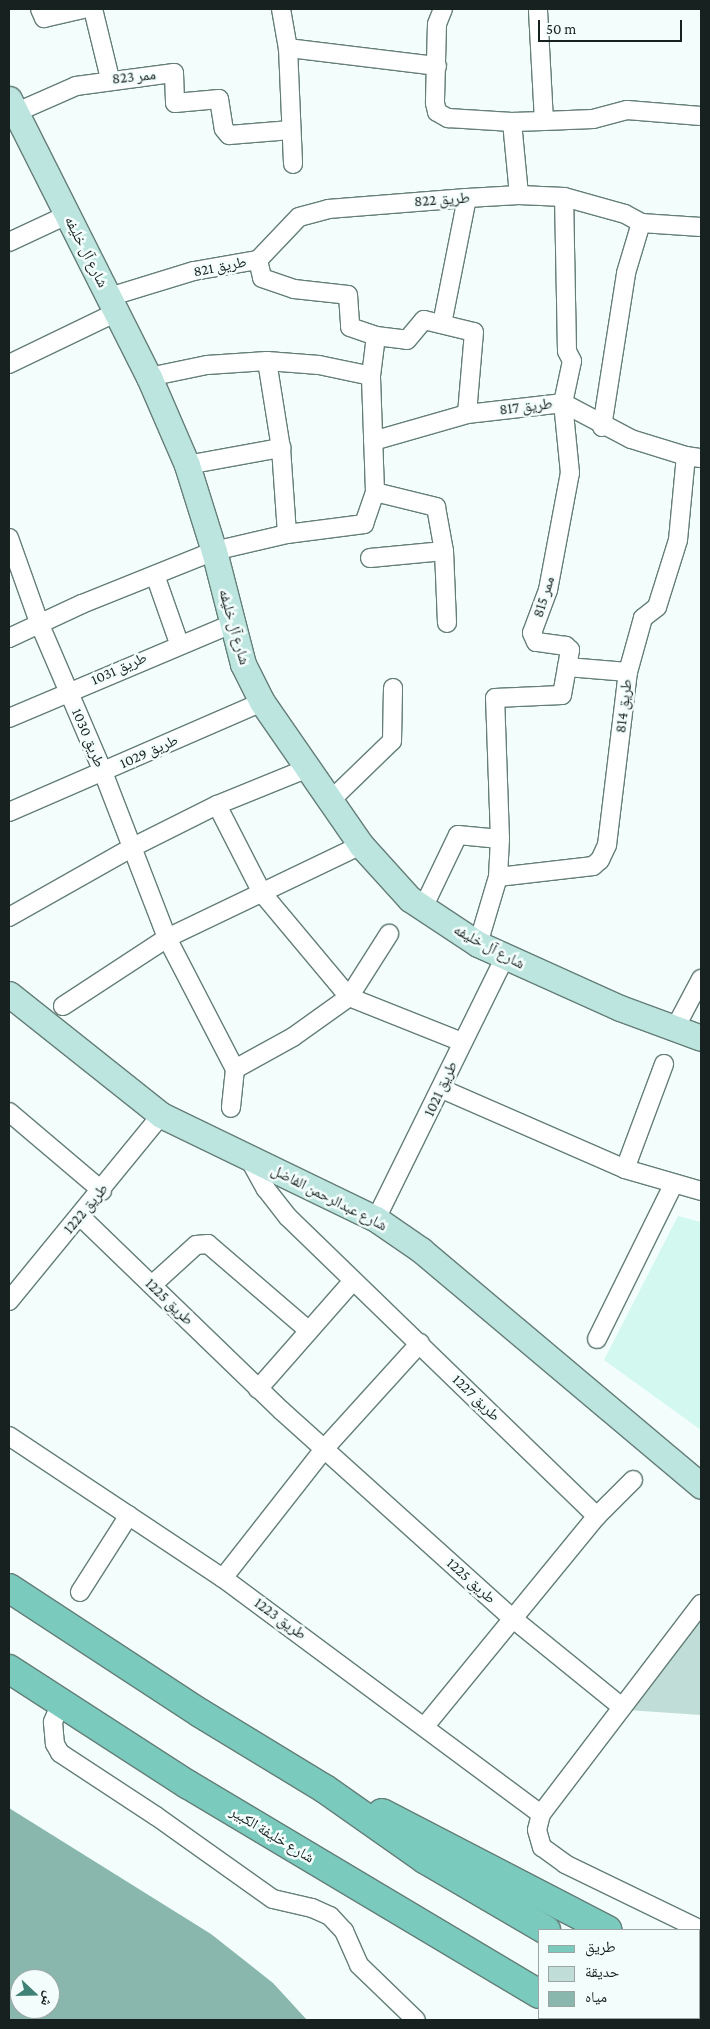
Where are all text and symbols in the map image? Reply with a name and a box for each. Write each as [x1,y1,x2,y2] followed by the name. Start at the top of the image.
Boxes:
[540,10,684,42] scale bar
[546,21,576,37] text: 50 m
[111,66,157,88] street label: ممر 823
[414,189,470,211] street label: طريق 822
[60,213,112,291] street label: شارع آل خليفه
[192,253,248,281] street label: طريق 821
[498,395,554,419] street label: طريق 817
[529,574,559,620] street label: ممر 815
[215,587,253,667] street label: شارع آل خليفه
[88,649,150,689] street label: طريق 1031
[612,678,636,734] street label: طريق 814
[68,706,108,770] street label: طريق 1030
[117,731,181,773] street label: طريق 1029
[450,921,528,973] street label: شارع آل خليفه
[420,1058,462,1120] street label: طريق 1021
[268,1161,390,1235] street label: شارع عبدالرحمن الفاضل
[60,1180,112,1238] street label: طريق 1222
[141,1275,197,1329] street label: طريق 1225
[448,1371,504,1425] street label: طريق 1227
[443,1554,499,1608] street label: طريق 1225
[250,1594,310,1644] street label: طريق 1223
[227,1803,317,1867] street label: شارع خليفة الكبير
[538,1929,700,2019] legend
[585,1939,616,1955] text: طريق
[585,1964,619,1980] text: حديقة
[10,1969,60,2019] north arrow
[38,1989,58,2009] text: ش
[585,1989,607,2005] text: مياه

